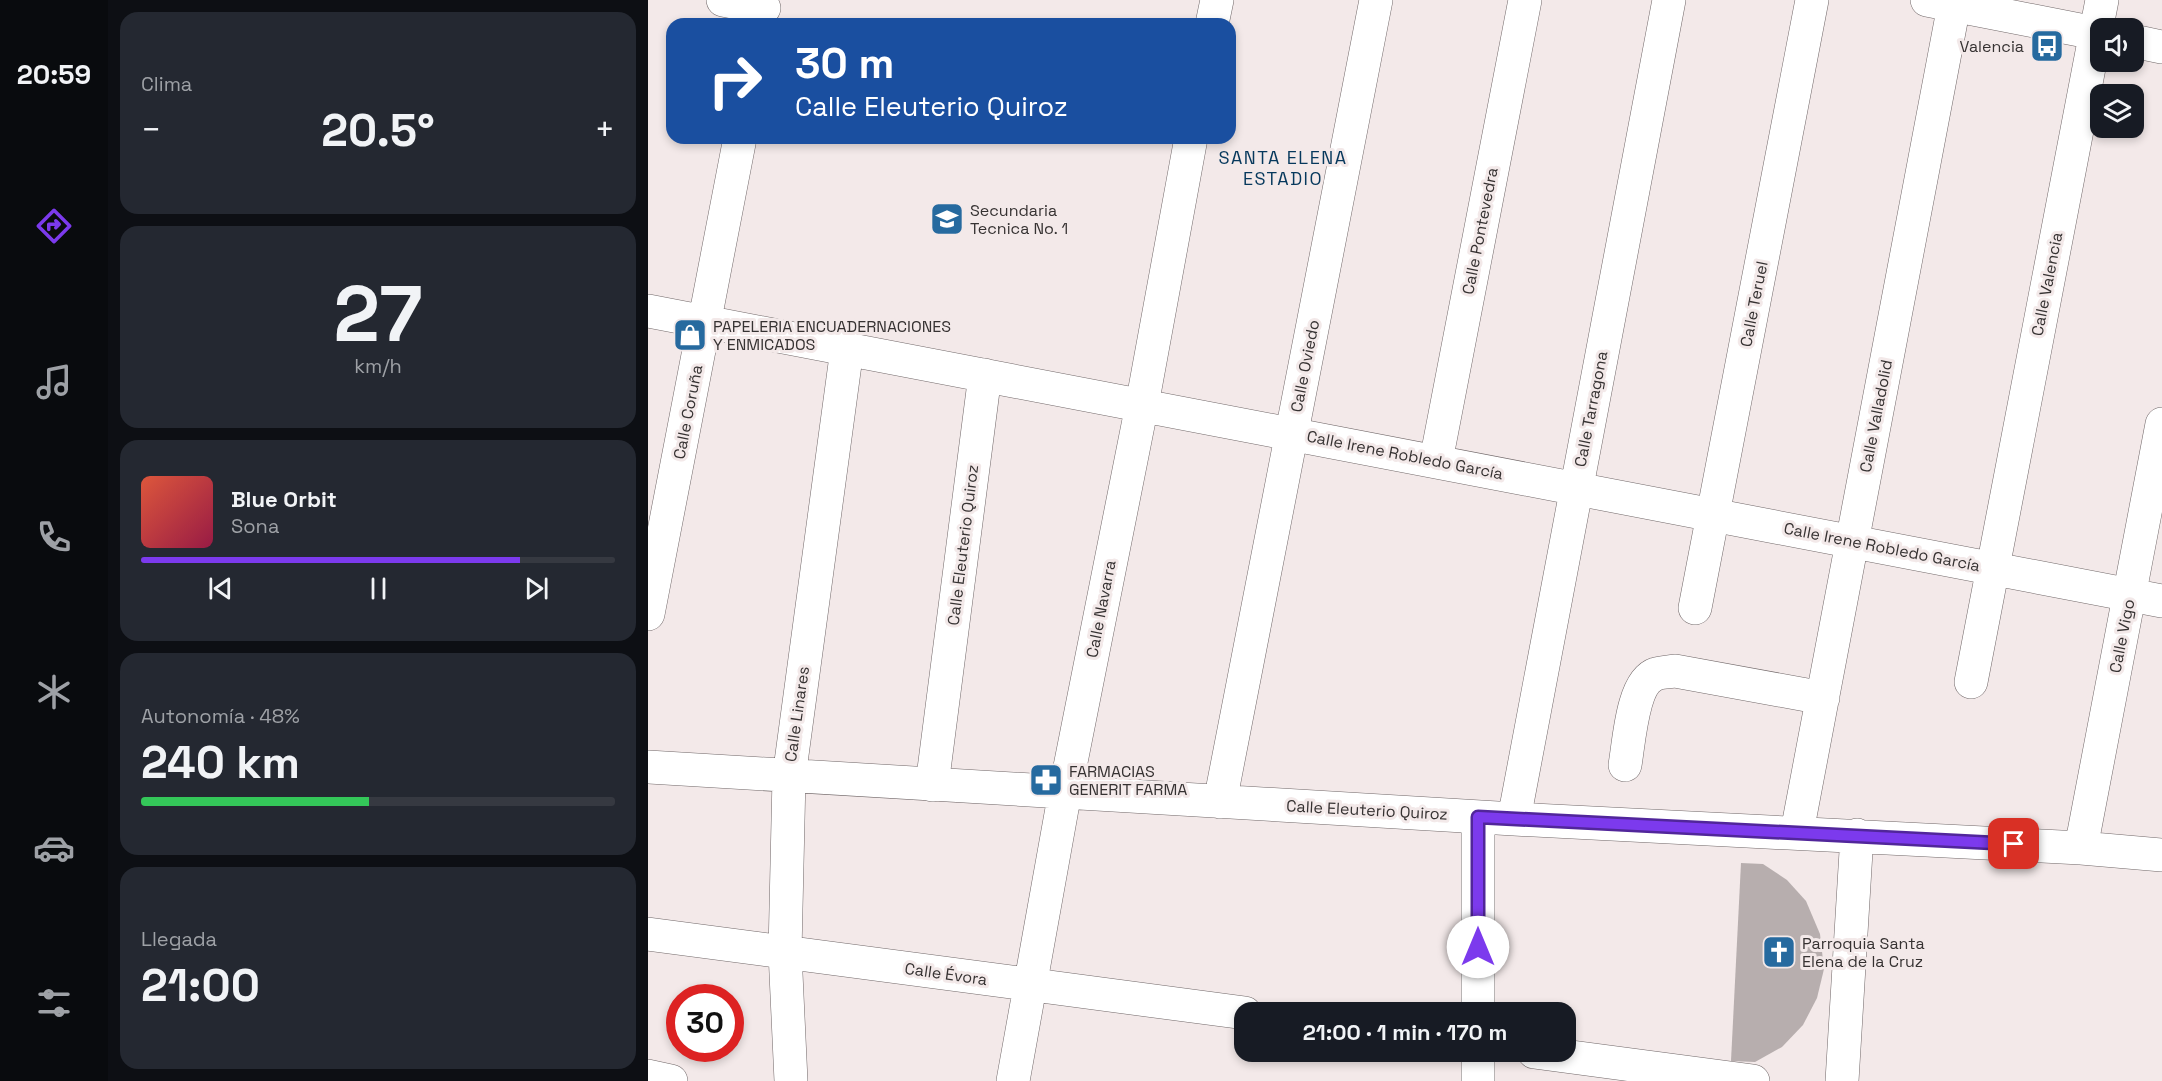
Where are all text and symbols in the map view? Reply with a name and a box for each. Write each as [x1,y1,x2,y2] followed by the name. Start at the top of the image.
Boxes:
[2090,18,2144,138] map controls
[2090,18,2144,72] button: sound
[2029,28,2065,64] bus stop icon: Valencia
[1960,36,2024,57] place label: Valencia
[795,37,894,90] text: 30 m
[696,42,774,120] icon: right
[17,57,91,92] text: 20:59
[141,71,192,97] text: Clima
[2090,84,2144,138] button: layers
[795,89,1068,124] text: Calle Eleuterio Quiroz
[321,102,435,159] text: 20.5°
[141,109,161,151] text: −
[595,109,615,151] text: +
[1218,146,1348,190] district label: SANTA ELENA ESTADIO
[1457,166,1503,296] street label: Calle Pontevedra
[970,200,1068,239] place label: Secundaria Tecnica No. 1
[929,201,965,237] school or university icon: Secundaria Tecnica No. 1
[33,205,75,247] icon: directions
[2027,230,2067,338] street label: Calle Valencia
[1735,259,1773,349] street label: Calle Teruel
[334,264,422,364] text: 27
[713,316,951,355] place label: PAPELERIA ENCUADERNACIONES Y ENMICADOS
[672,317,708,353] shop icon: PAPELERIA ENCUADERNACIONES Y ENMICADOS
[1286,318,1324,414] street label: Calle Oviedo
[1569,349,1613,469] street label: Calle Tarragona
[354,353,402,379] text: km/h
[1855,358,1897,474] street label: Calle Valladolid
[33,361,75,403] icon: music
[669,363,707,461] street label: Calle Coruña
[1305,426,1505,484] street label: Calle Irene Robledo García
[943,463,983,627] street label: Calle Eleuterio Quiroz
[231,485,337,513] text: Blue Orbit
[231,513,279,539] text: Sona
[33,516,75,558] icon: phone
[1782,518,1982,576] street label: Calle Irene Robledo García
[1081,558,1121,660] street label: Calle Navarra
[204,572,237,605] icon: previous
[362,572,395,605] icon: pause
[520,572,553,605] icon: next
[2105,597,2139,675] street label: Calle Vigo
[780,665,814,763] street label: Calle Linares
[33,671,75,713] icon: climate
[141,703,300,729] text: Autonomía · 48%
[141,734,300,791] text: 240 km
[1069,761,1187,800] place label: FARMACIAS GENERIT FARMA
[1028,762,1064,798] pharmacy icon: FARMACIAS GENERIT FARMA
[1286,795,1448,825] street label: Calle Eleuterio Quiroz
[1988,818,2039,869] pin
[33,827,75,869] icon: car
[1997,827,2030,860] icon: arrive
[1446,915,1510,979] position arrow
[141,926,217,952] text: Llegada
[1802,933,1925,972] place label: Parroquia Santa Elena de la Cruz
[1761,934,1797,970] church icon: Parroquia Santa Elena de la Cruz
[141,957,260,1014] text: 21:00
[903,958,989,990] street label: Calle Évora
[33,982,75,1024] icon: filters
[666,984,744,1062] speed limit sign: 30
[1303,1018,1507,1046] text: 21:00 · 1 min · 170 m

